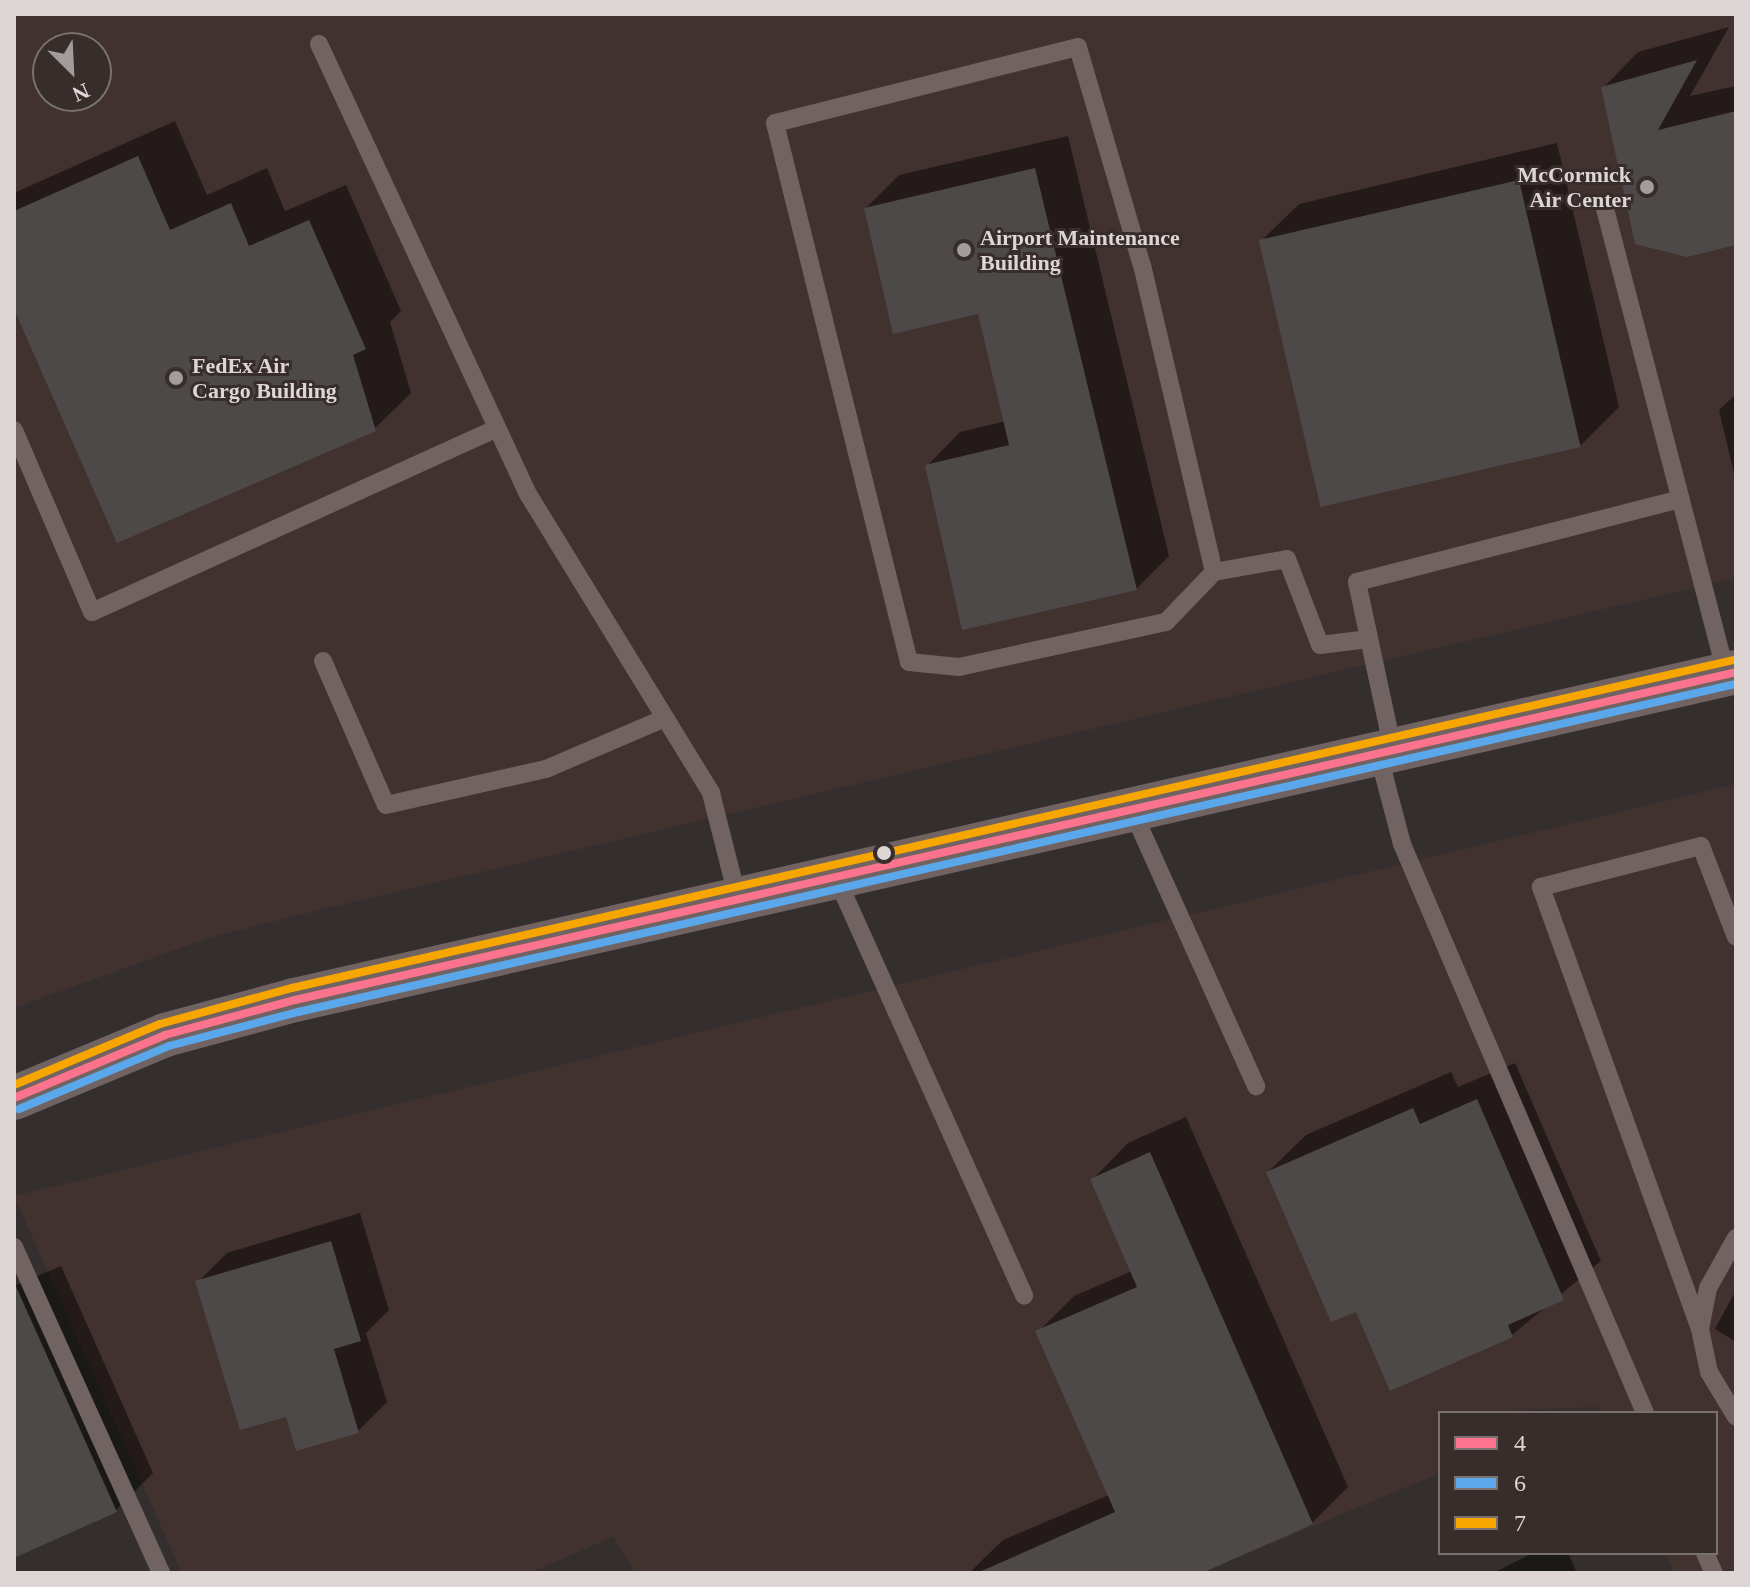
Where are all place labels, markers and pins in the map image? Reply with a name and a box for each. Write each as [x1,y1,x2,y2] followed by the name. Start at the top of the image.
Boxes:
[1517,161,1631,212] place label: McCormick Air Center
[1638,178,1656,196] marker: McCormick Air Center
[980,224,1180,276] place label: Airport Maintenance Building
[955,241,973,259] marker: Airport Maintenance Building
[192,352,337,404] place label: FedEx Air Cargo Building
[167,369,185,387] marker: FedEx Air Cargo Building
[876,845,892,861] unlabelled marker

